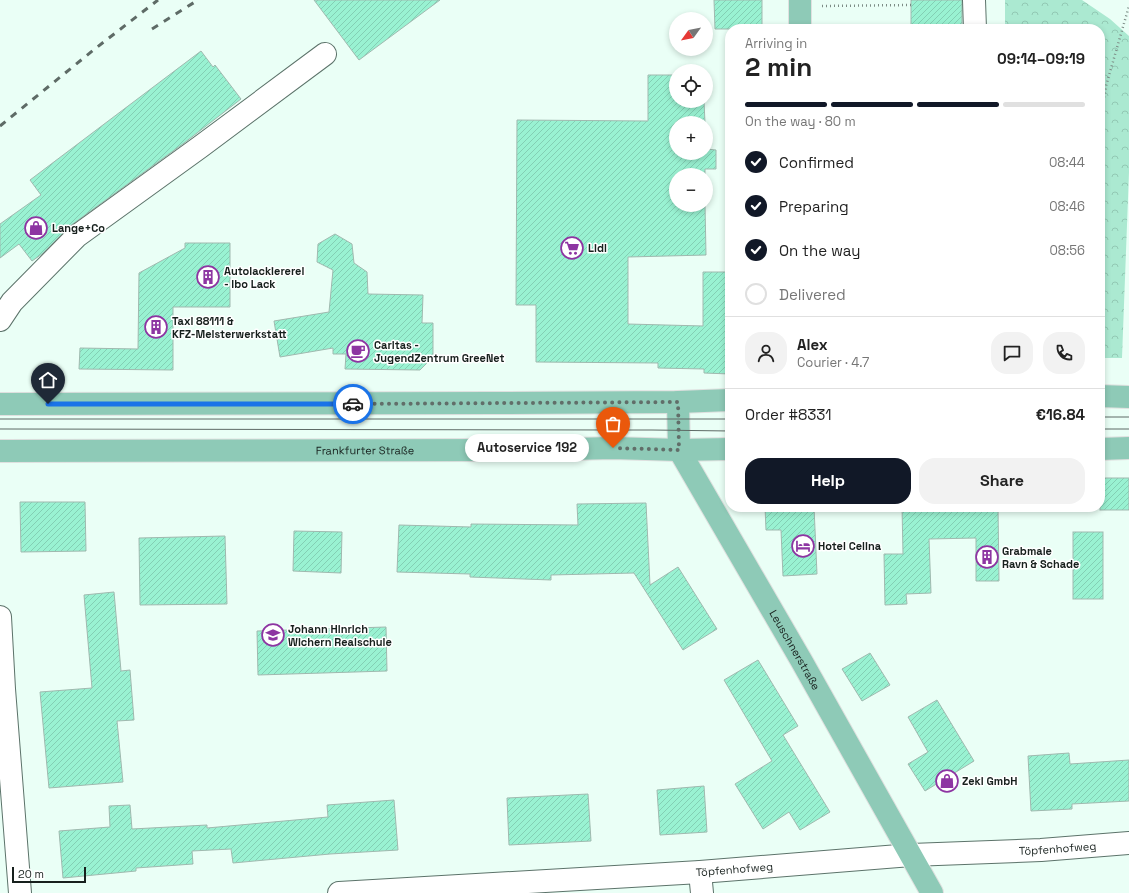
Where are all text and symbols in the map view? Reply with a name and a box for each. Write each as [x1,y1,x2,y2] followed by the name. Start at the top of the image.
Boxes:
[669,12,713,56] north arrow
[669,12,713,212] map controls
[745,35,807,52] text: Arriving in
[997,49,1085,68] text: 09:14–09:19
[745,50,812,84] text: 2 min
[669,64,713,108] button: locate
[745,113,856,130] text: On the way · 80 m
[669,116,713,160] button: +
[745,151,767,173] icon: check
[779,153,854,172] text: Confirmed
[1049,154,1085,171] text: 08:44
[669,168,713,212] button: −
[745,195,767,217] icon: check
[779,197,849,216] text: Preparing
[1049,198,1085,215] text: 08:46
[23,215,49,241] shop icon: Lange+Co
[52,221,105,235] place label: Lange+Co
[559,235,585,261] supermarket icon: Lidl
[745,239,767,261] icon: check
[588,241,607,255] place label: Lidl
[779,241,860,260] text: On the way
[1050,242,1085,259] text: 08:56
[195,264,221,290] building icon: Autolackiererei - Ibo Lack
[224,264,304,291] place label: Autolackiererei - Ibo Lack
[779,285,846,304] text: Delivered
[143,314,169,340] building icon: Taxi 88111 & KFZ-Meisterwerkstatt
[172,314,287,341] place label: Taxi 88111 & KFZ-Meisterwerkstatt
[745,332,787,374] button: person
[991,332,1033,374] button: chat
[1043,332,1085,374] button: phone
[797,335,828,354] text: Alex
[345,338,371,364] cafe icon: Caritas - JugendZentrum GreeNet
[374,338,505,365] place label: Caritas - JugendZentrum GreeNet
[797,354,869,371] text: Courier · 4.7
[31,363,65,404] pin
[37,369,59,391] icon: home
[333,384,373,424] courier
[342,393,364,415] icon: car
[745,405,831,424] text: Order #8331
[1036,405,1085,424] text: €16.84
[596,407,630,448] pin
[602,413,624,435] icon: bag
[465,434,589,462] callout: Autoservice 192
[477,439,577,456] text: Autoservice 192
[316,443,414,457] street label: Frankfurter Straße
[745,458,911,504] button: Help
[919,458,1085,504] button: Share
[790,533,816,559] hotel icon: Hotel Celina
[818,539,882,553] place label: Hotel Celina
[974,544,1000,570] building icon: Grabmale Ravn & Schade
[1002,544,1079,571] place label: Grabmale Ravn & Schade
[766,607,823,692] street label: Leuschnerstraße
[260,622,286,648] school or university icon: Johann Hinrich Wichern Realschule
[288,622,392,649] place label: Johann Hinrich Wichern Realschule
[934,768,960,794] shop icon: Zeki GmbH
[962,774,1017,788] place label: Zeki GmbH
[1019,839,1097,858] street label: Töpfenhofweg
[695,859,773,879] street label: Töpfenhofweg
[12,865,86,884] scale bar
[18,867,44,881] text: 20 m

